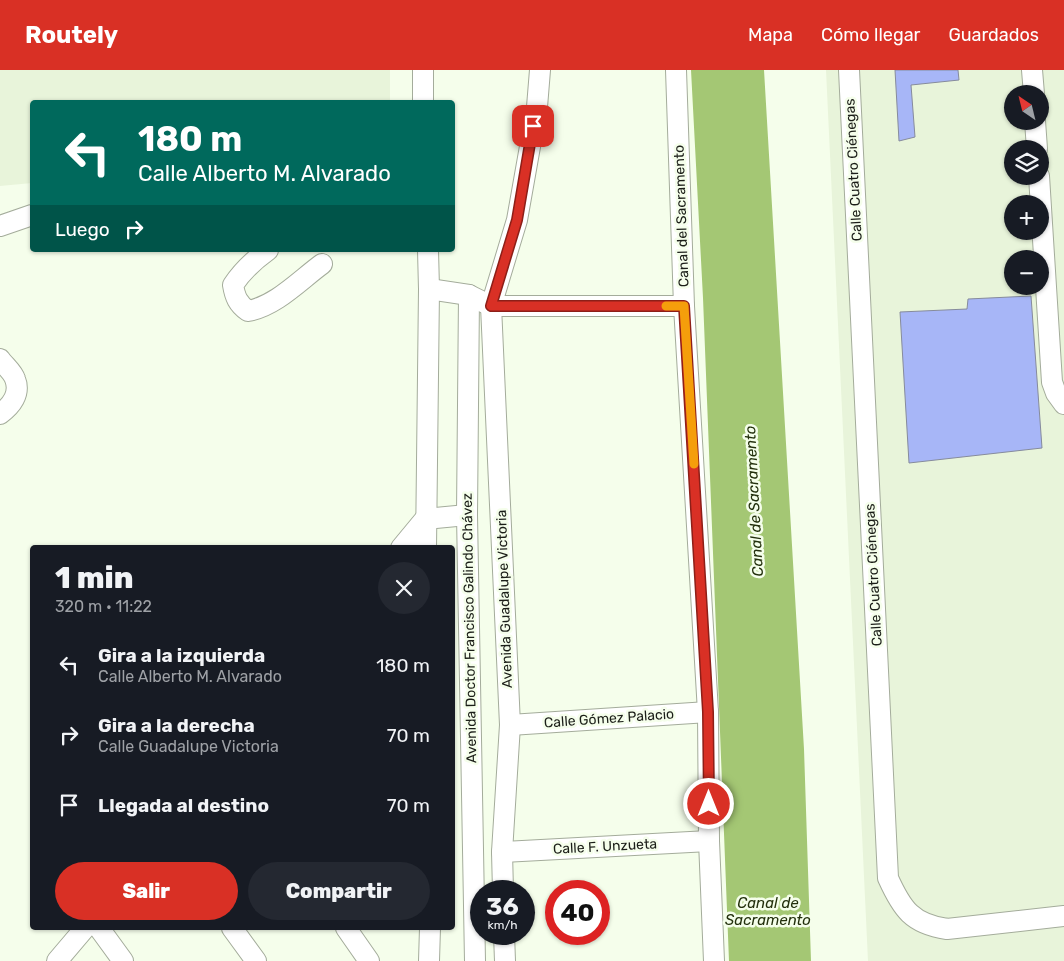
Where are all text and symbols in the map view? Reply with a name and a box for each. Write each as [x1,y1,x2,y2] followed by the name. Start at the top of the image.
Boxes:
[25,21,118,49] text: Routely
[748,24,793,46] text: Mapa
[821,24,920,46] text: Cómo llegar
[948,24,1039,46] text: Guardados
[1004,85,1049,130] north arrow
[1004,85,1049,295] map controls
[841,98,866,242] street label: Calle Cuatro Ciénegas
[512,105,554,147] pin
[519,112,547,140] icon: arrive
[138,118,242,160] text: 180 m
[55,120,120,185] icon: left
[1004,140,1049,185] button: layers
[671,145,692,287] street label: Canal del Sacramento
[138,160,391,187] text: Calle Alberto M. Alvarado
[1004,195,1049,240] button: +
[120,215,148,243] icon: right
[55,218,110,241] text: Luego
[1004,250,1049,295] button: −
[741,425,767,577] water label: Canal de Sacramento
[459,493,480,763] street label: Avenida Doctor Francisco Galindo Chávez
[861,503,886,647] street label: Calle Cuatro Ciénegas
[493,509,516,689] street label: Avenida Guadalupe Victoria
[55,560,133,596] text: 1 min
[378,562,430,614] button: close
[55,597,152,616] text: 320 m · 11:22
[98,644,265,667] text: Gira a la izquierda
[55,651,83,679] icon: left
[376,654,430,677] text: 180 m
[98,667,282,686] text: Calle Alberto M. Alvarado
[543,705,675,732] street label: Calle Gómez Palacio
[98,714,255,737] text: Gira a la derecha
[55,721,83,749] icon: right
[387,724,430,747] text: 70 m
[98,737,279,756] text: Calle Guadalupe Victoria
[682,777,734,829] position arrow
[55,791,83,819] icon: arrive
[98,794,269,817] text: Llegada al destino
[387,794,430,817] text: 70 m
[553,835,658,858] street label: Calle F. Unzueta
[55,862,238,920] button: Salir
[248,862,430,920] button: Compartir
[545,880,610,945] speed limit sign: 40
[486,892,519,921] text: 36
[725,894,811,929] water label: Canal de Sacramento
[488,918,517,932] text: km/h

